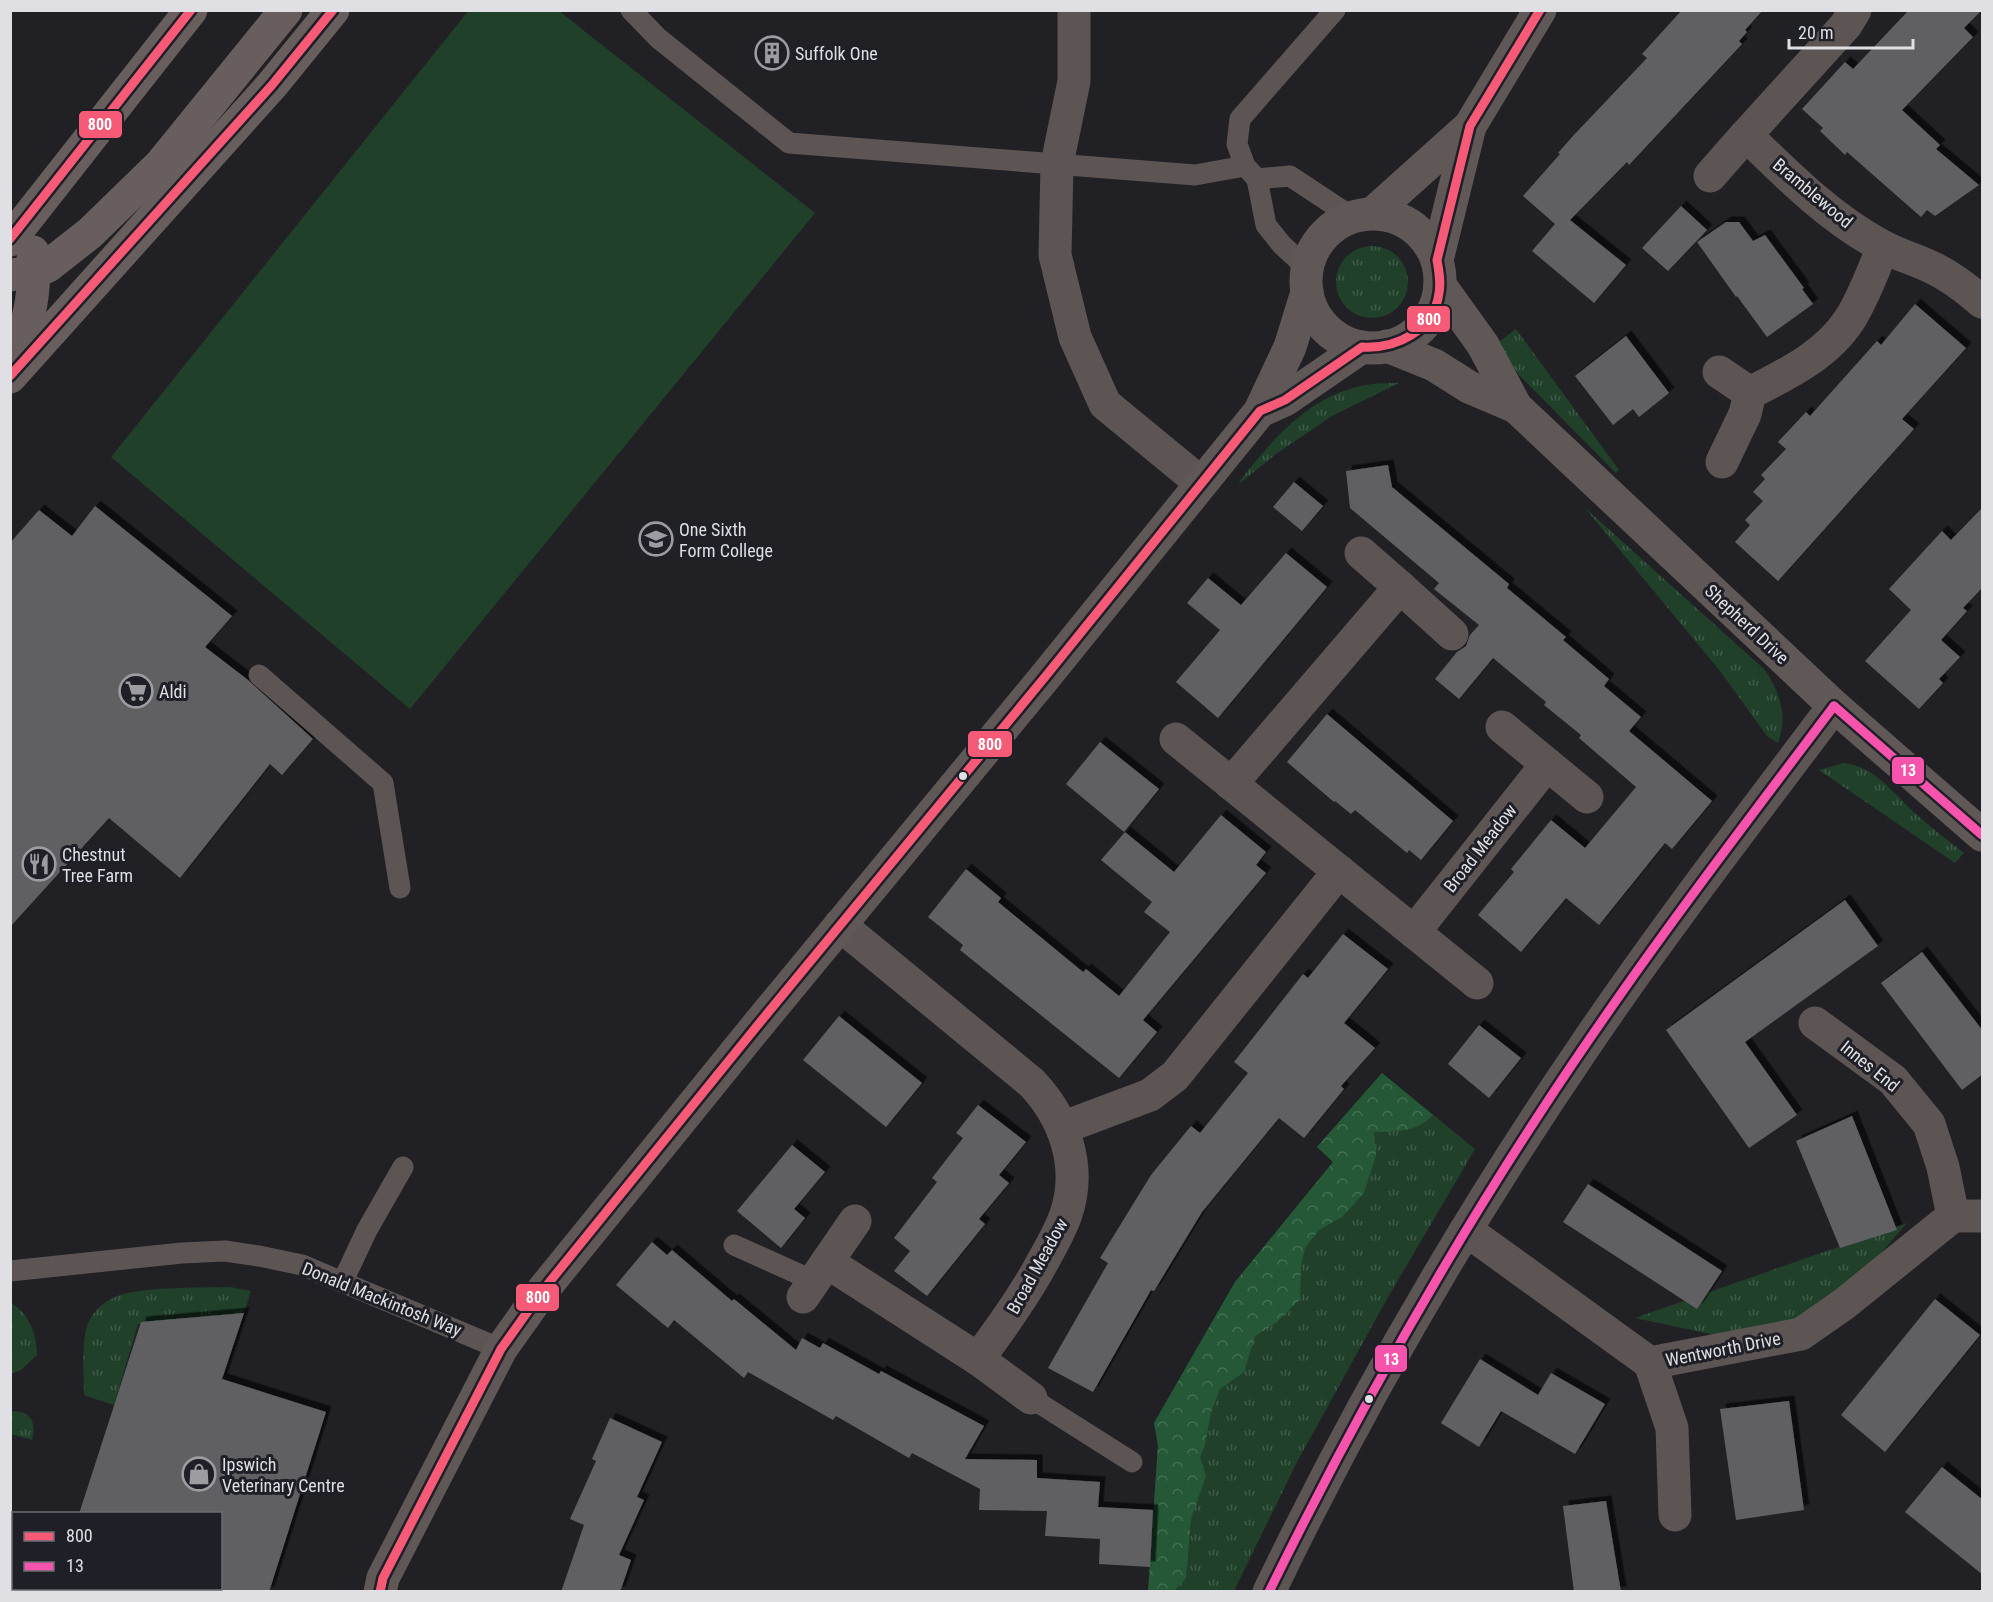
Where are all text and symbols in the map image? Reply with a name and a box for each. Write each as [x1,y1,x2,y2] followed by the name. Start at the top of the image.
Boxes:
[1789,12,1914,50] scale bar
[1798,22,1833,43] text: 20 m
[754,35,790,71] building icon: Suffolk One
[795,43,878,64] place label: Suffolk One
[78,110,123,139] line badge: 800
[88,115,112,134] text: 800
[1769,154,1857,232] street label: Bramblewood
[1406,305,1451,333] line badge: 800
[1417,310,1441,329] text: 800
[679,519,773,561] place label: One Sixth Form College
[638,521,674,557] school or university icon: One Sixth Form College
[1701,580,1793,668] street label: Shepherd Drive
[118,673,154,709] supermarket icon: Aldi
[159,681,187,702] place label: Aldi
[967,730,1013,758] line badge: 800
[978,735,1002,754] text: 800
[1891,756,1925,785] line badge: 13
[1900,761,1916,780] text: 13
[957,770,969,782] unlabelled marker
[1439,799,1521,896] street label: Broad Meadow
[62,844,133,886] place label: Chestnut Tree Farm
[21,846,57,882] restaurant icon: Chestnut Tree Farm
[1836,1036,1904,1096] street label: Innes End
[1002,1214,1072,1318] street label: Broad Meadow
[299,1257,465,1341] street label: Donald Mackintosh Way
[515,1283,560,1312] line badge: 800
[526,1288,550,1307] text: 800
[1664,1328,1782,1370] street label: Wentworth Drive
[1374,1344,1408,1373] line badge: 13
[1383,1350,1399,1369] text: 13
[1363,1393,1375,1405] unlabelled marker
[222,1454,345,1496] place label: Ipswich Veterinary Centre
[181,1456,217,1492] shop icon: Ipswich Veterinary Centre
[12,1512,222,1590] legend
[66,1525,93,1546] text: 800
[66,1555,84,1576] text: 13

